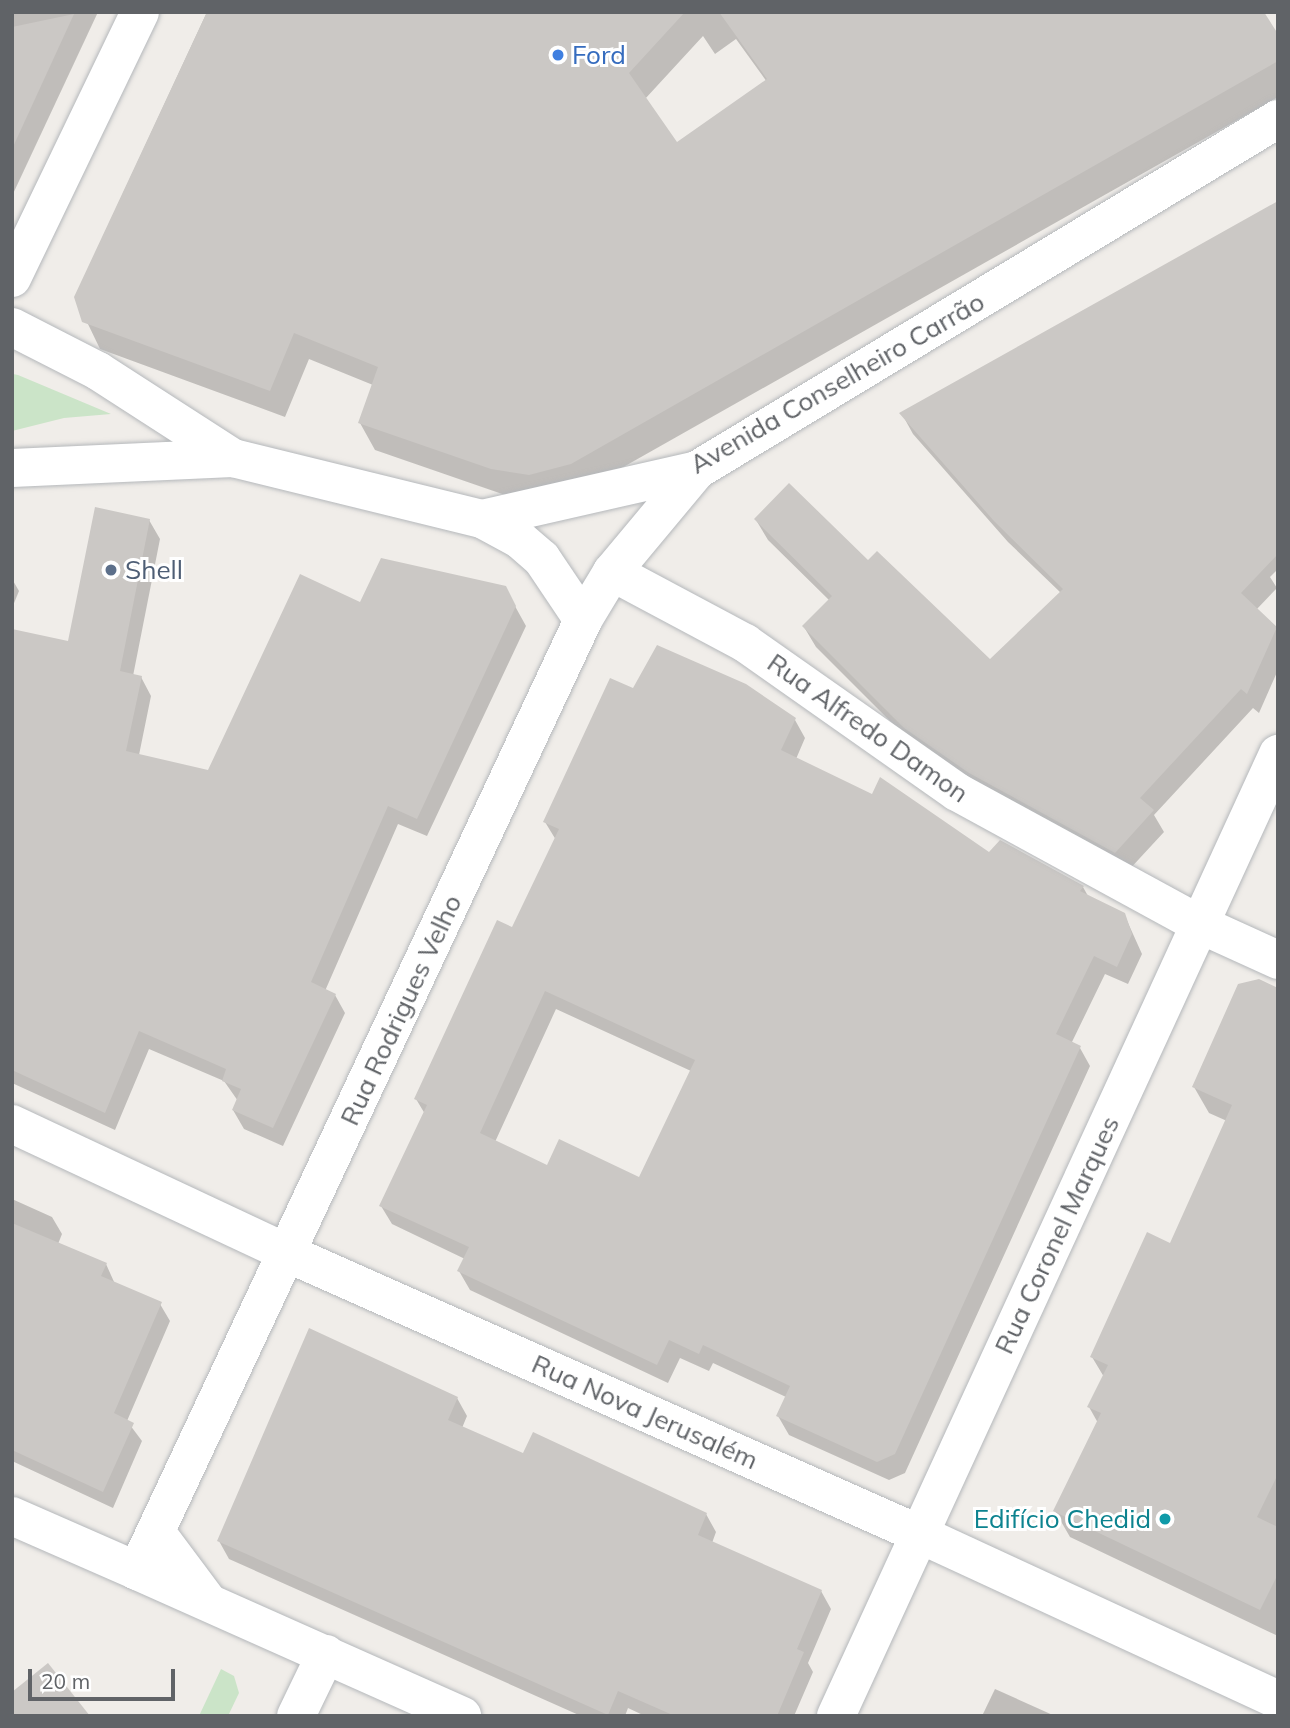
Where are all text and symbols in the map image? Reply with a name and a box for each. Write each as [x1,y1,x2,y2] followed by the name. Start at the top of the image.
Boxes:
[572,39,626,71] place label: Ford
[550,47,566,63] marker: Ford
[684,286,990,480] street label: Avenida Conselheiro Carrão
[125,554,183,586] place label: Shell
[103,562,119,578] marker: Shell
[762,647,974,809] street label: Rua Alfredo Damon
[334,890,468,1130] street label: Rua Rodrigues Velho
[988,1111,1126,1359] street label: Rua Coronel Marques
[527,1348,763,1476] street label: Rua Nova Jerusalém
[974,1503,1151,1535] place label: Edifício Chedid
[1157,1511,1173,1527] marker: Edifício Chedid
[32,1654,178,1698] scale bar
[41,1668,90,1694] text: 20 m

